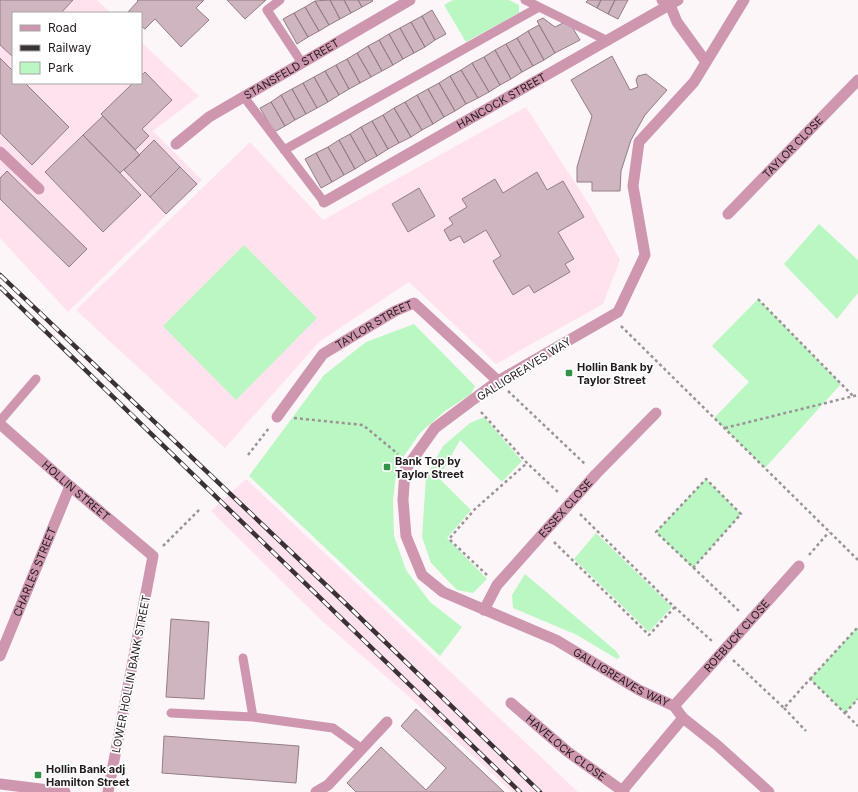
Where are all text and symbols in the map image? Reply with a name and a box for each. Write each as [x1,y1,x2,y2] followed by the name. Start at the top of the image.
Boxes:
[12,12,142,84] legend
[48,20,77,35] text: Road
[241,36,342,102] street label: STANSFELD STREET
[48,40,92,55] text: Railway
[48,60,74,75] text: Park
[454,70,548,132] street label: HANCOCK STREET
[760,113,826,181] street label: TAYLOR CLOSE
[333,297,415,352] street label: TAYLOR STREET
[474,334,574,404] street label: GALLIGREAVES WAY
[577,360,654,387] place label: Hollin Bank by Taylor Street
[564,368,574,378] marker: Hollin Bank by Taylor Street
[395,454,464,481] place label: Bank Top by Taylor Street
[39,458,113,524] street label: HOLLIN STREET
[382,462,392,472] marker: Bank Top by Taylor Street
[536,476,595,541] street label: ESSEX CLOSE
[10,525,59,619] street label: CHARLES STREET
[109,594,153,754] street label: LOWER HOLLIN BANK STREET
[701,597,773,675] street label: ROEBUCK CLOSE
[570,645,672,710] street label: GALLIGREAVES WAY
[523,712,609,784] street label: HAVELOCK CLOSE
[46,762,129,789] place label: Hollin Bank adj Hamilton Street
[33,770,43,780] marker: Hollin Bank adj Hamilton Street

